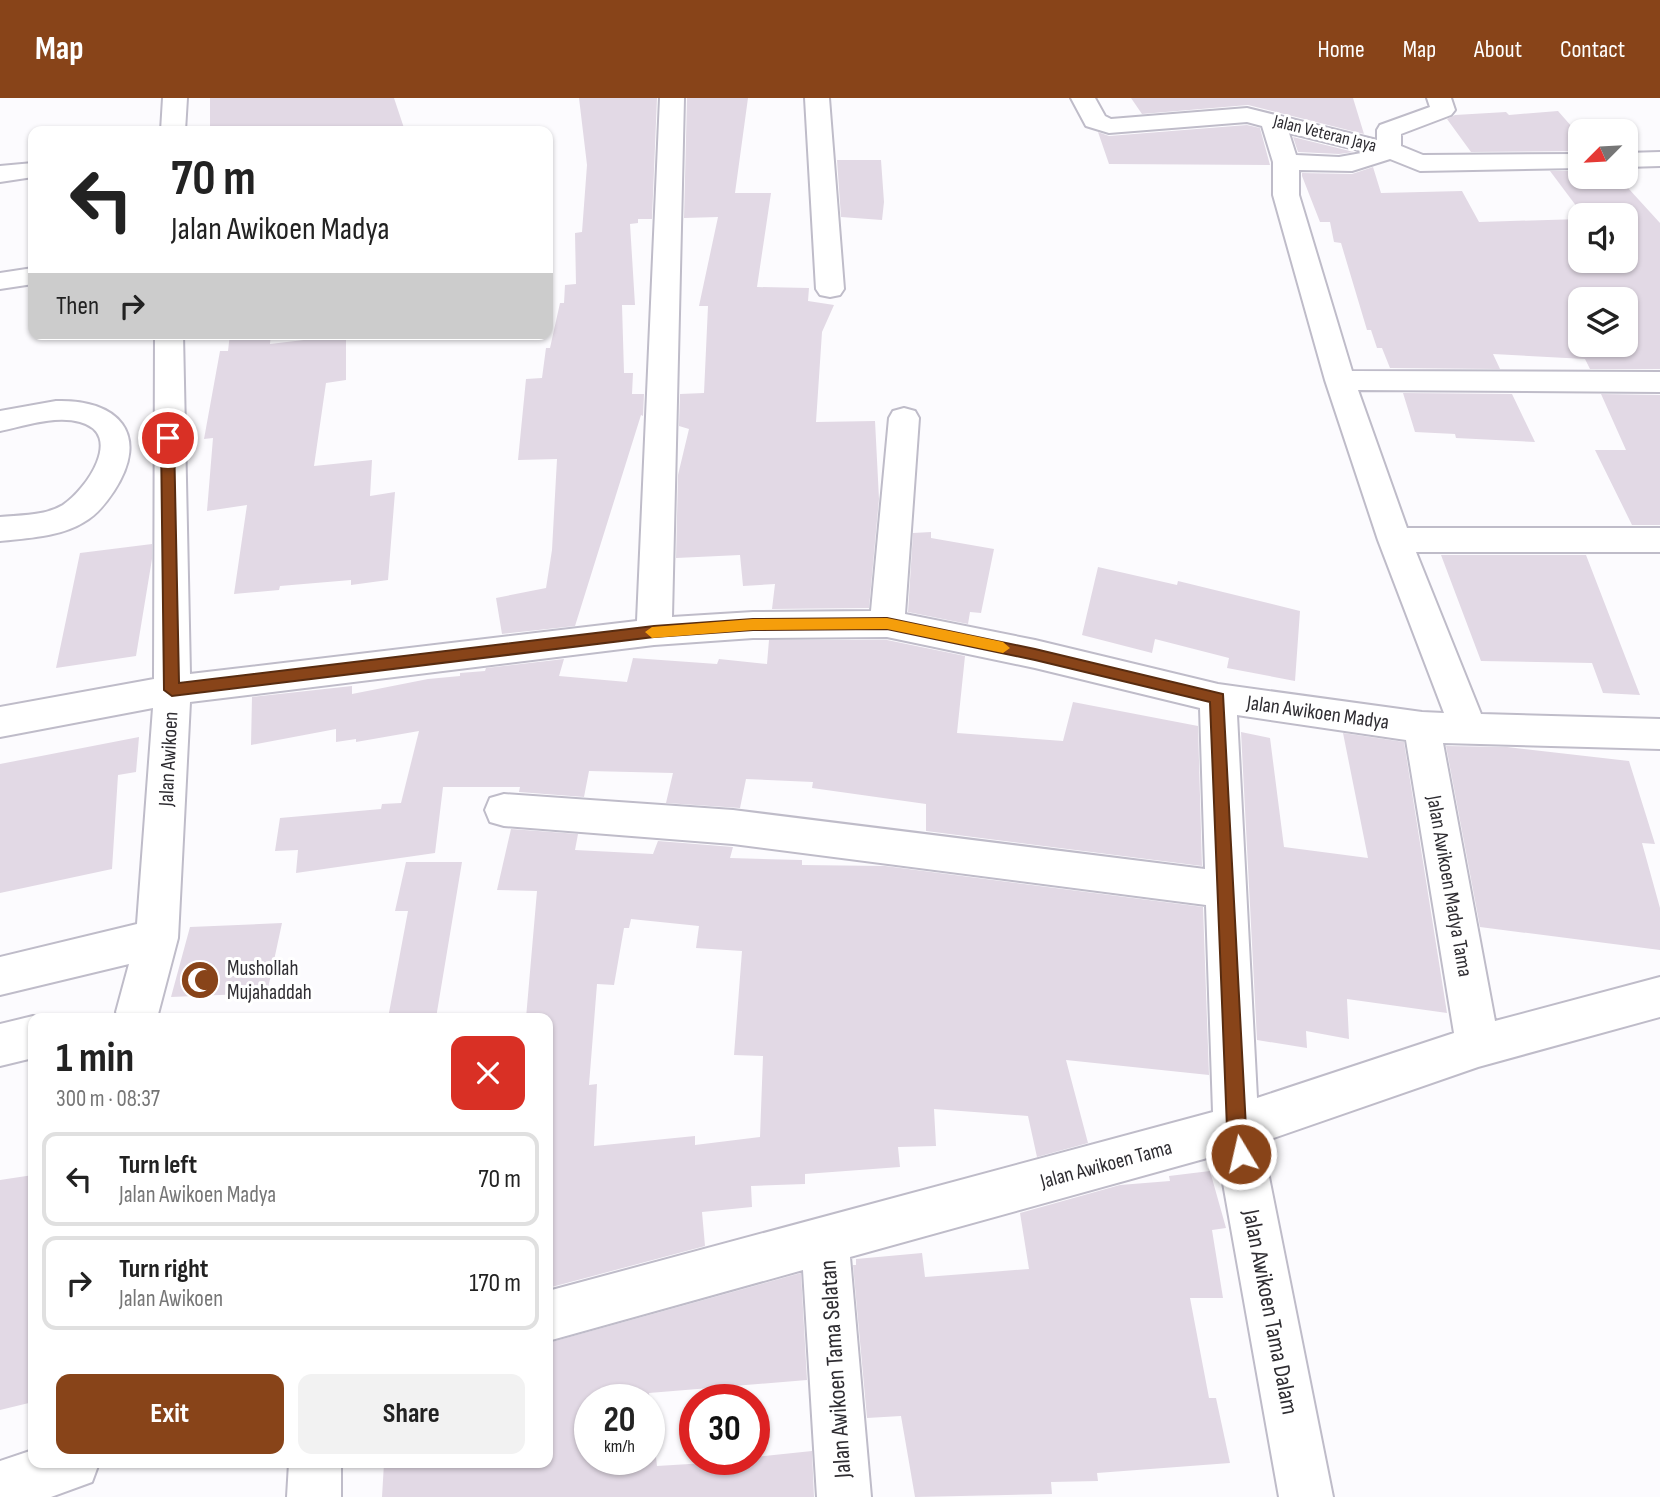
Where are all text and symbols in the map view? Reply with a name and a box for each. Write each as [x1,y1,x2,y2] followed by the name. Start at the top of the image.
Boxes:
[35,29,84,69] text: Map
[1317,35,1365,64] text: Home
[1403,35,1436,64] text: Map
[1474,35,1522,64] text: About
[1560,35,1625,64] text: Contact
[1270,110,1379,156] street label: Jalan Veteran Jaya
[1568,119,1638,189] north arrow
[1568,119,1638,357] map controls
[171,150,256,209] text: 70 m
[56,154,147,245] icon: left
[1568,203,1638,273] button: sound
[171,210,390,249] text: Jalan Awikoen Madya
[113,287,151,325] icon: right
[1568,287,1638,357] button: layers
[56,291,99,322] text: Then
[138,408,198,468] pin
[149,419,187,457] icon: arrive
[1244,690,1391,735] street label: Jalan Awikoen Madya
[153,711,183,808] street label: Jalan Awikoen
[1421,793,1478,979] street label: Jalan Awikoen Madya Tama
[227,956,312,1005] place label: Mushollah Mujahaddah
[179,959,221,1001] mosque icon: Mushollah Mujahaddah
[56,1033,134,1084] text: 1 min
[451,1036,525,1110] button: close
[56,1085,160,1113] text: 300 m · 08:37
[1204,1117,1278,1191] position arrow
[1037,1135,1175,1194] street label: Jalan Awikoen Tama
[119,1150,197,1181] text: Turn left
[60,1160,98,1198] icon: left
[478,1164,521,1195] text: 70 m
[119,1181,276,1209] text: Jalan Awikoen Madya
[1236,1206,1305,1417] street label: Jalan Awikoen Tama Dalam
[119,1254,208,1285] text: Turn right
[813,1259,858,1480] street label: Jalan Awikoen Tama Selatan
[60,1264,98,1302] icon: right
[469,1268,521,1299] text: 170 m
[119,1285,223,1313] text: Jalan Awikoen
[56,1374,284,1454] button: Exit
[298,1374,525,1454] button: Share
[679,1384,770,1475] speed limit sign: 30
[604,1399,636,1442] text: 20
[604,1436,635,1457] text: km/h

